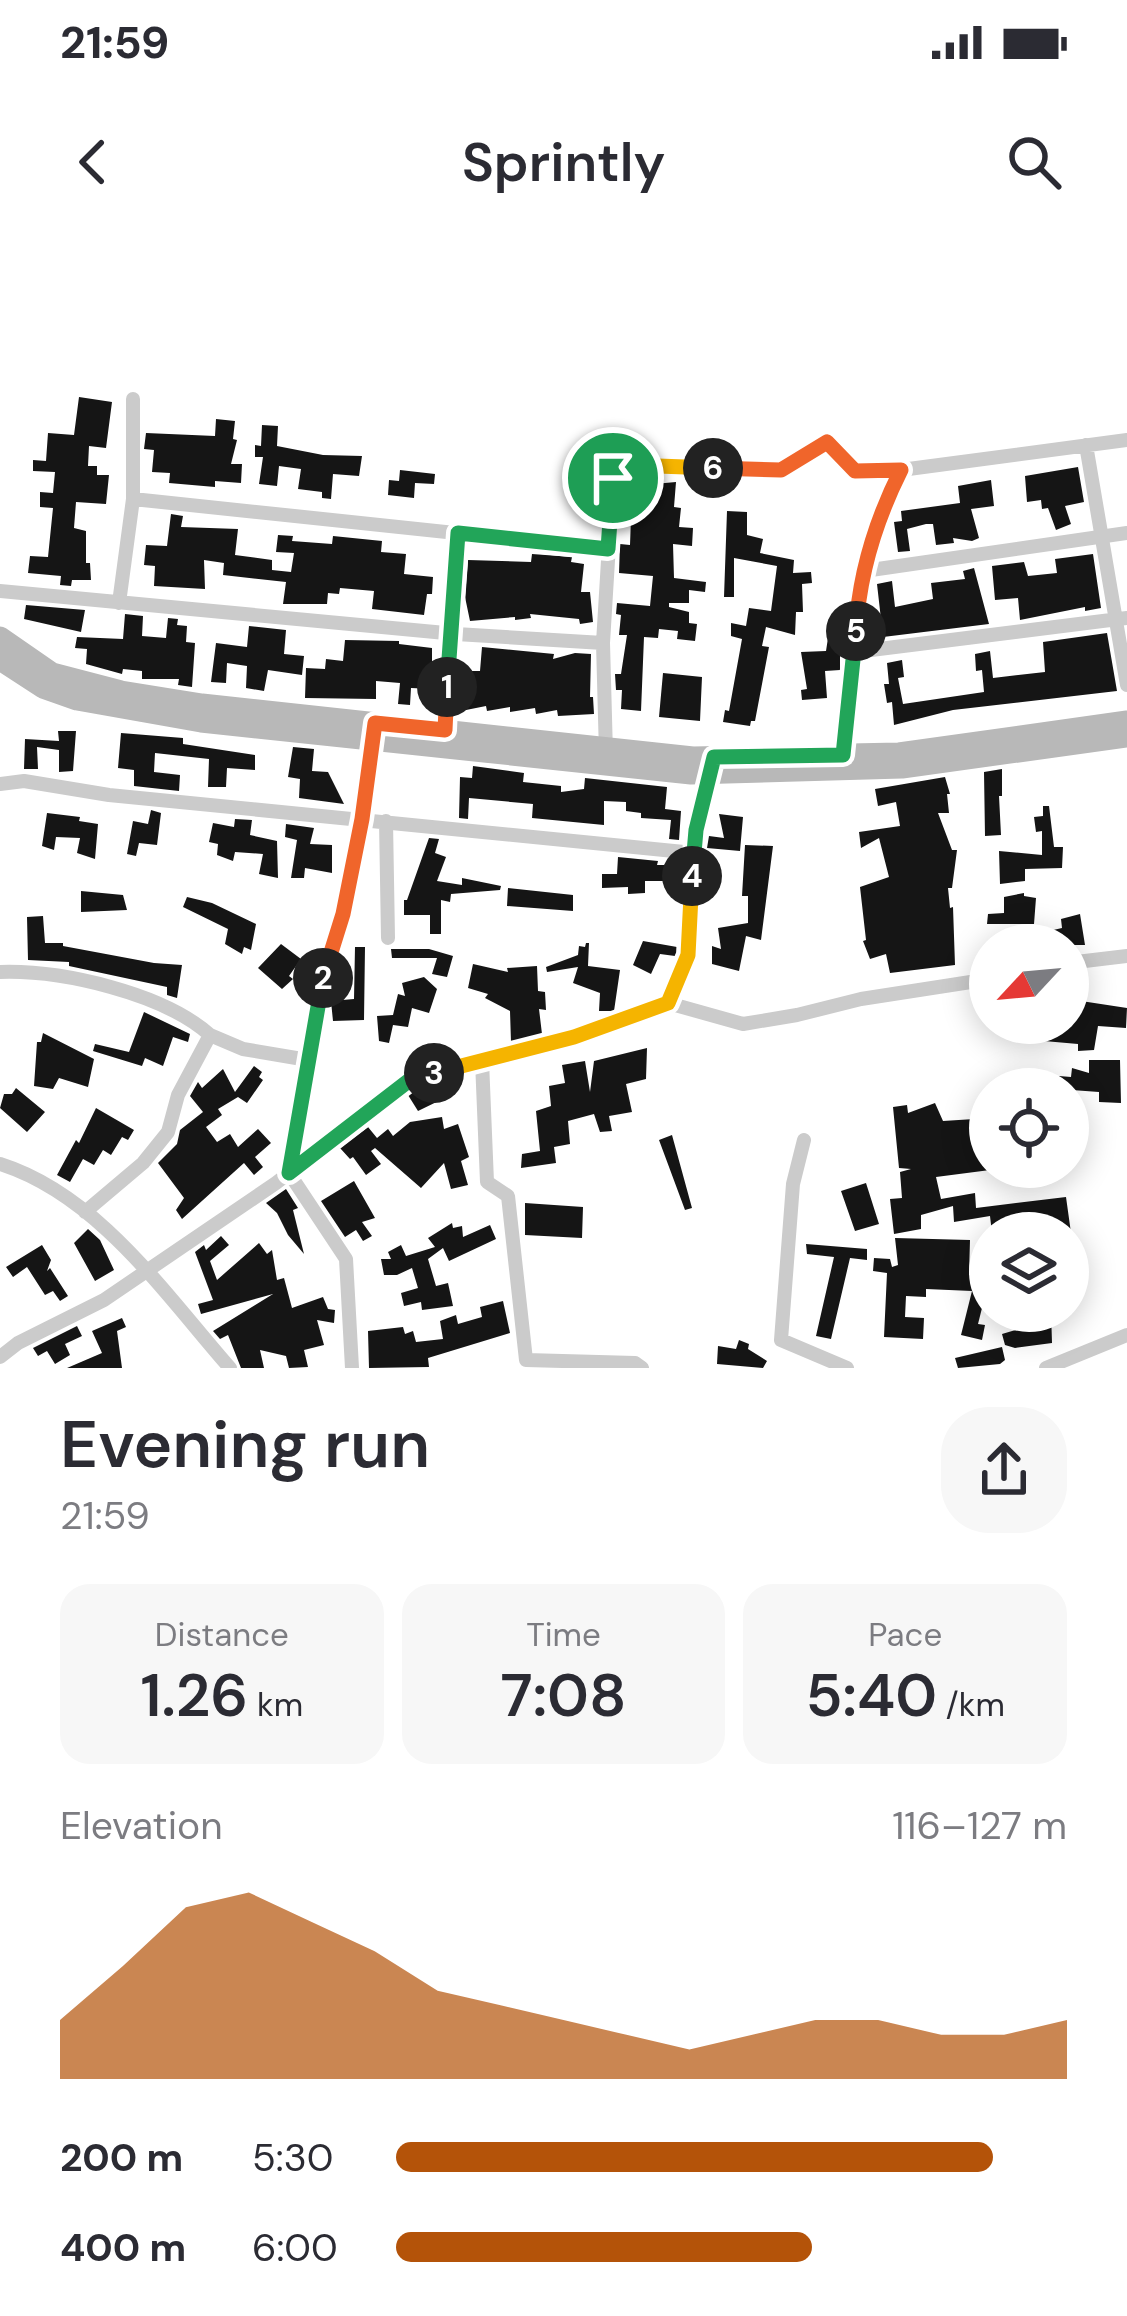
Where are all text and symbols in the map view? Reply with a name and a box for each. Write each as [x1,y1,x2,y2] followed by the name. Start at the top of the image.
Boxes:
[60,13,169,72] text: 21:59
[462,127,665,198] text: Sprintly
[60,129,126,195] icon: back
[1001,129,1067,195] icon: search
[562,427,664,529] pin
[683,438,743,498] pin: 6
[580,445,646,511] icon: arrive
[703,446,723,489] text: 6
[826,601,886,661] pin: 5
[846,609,866,652] text: 5
[417,657,477,717] pin: 1
[441,665,453,708] text: 1
[662,846,722,906] pin: 4
[681,854,703,897] text: 4
[969,924,1089,1044] north arrow
[969,924,1089,1332] map controls
[293,948,353,1008] pin: 2
[313,956,333,999] text: 2
[404,1043,464,1103] pin: 3
[424,1051,444,1094] text: 3
[969,1068,1089,1188] button: locate
[969,1212,1089,1332] button: layers
[60,1402,430,1487] text: Evening run
[941,1407,1067,1533] button: share
[60,1490,150,1541] text: 21:59
[155,1613,289,1656] text: Distance
[526,1613,601,1656] text: Time
[868,1613,942,1656] text: Pace
[141,1656,248,1735] text: 1.26
[501,1656,626,1735] text: 7:08
[805,1656,937,1735] text: 5:40
[248,1683,303,1726] text: km
[937,1683,1005,1726] text: /km
[60,1800,223,1851] text: Elevation
[892,1800,1067,1851] text: 116–127 m
[60,2132,183,2183] text: 200 m
[252,2132,333,2183] text: 5:30
[60,2222,186,2273] text: 400 m
[252,2222,338,2273] text: 6:00

